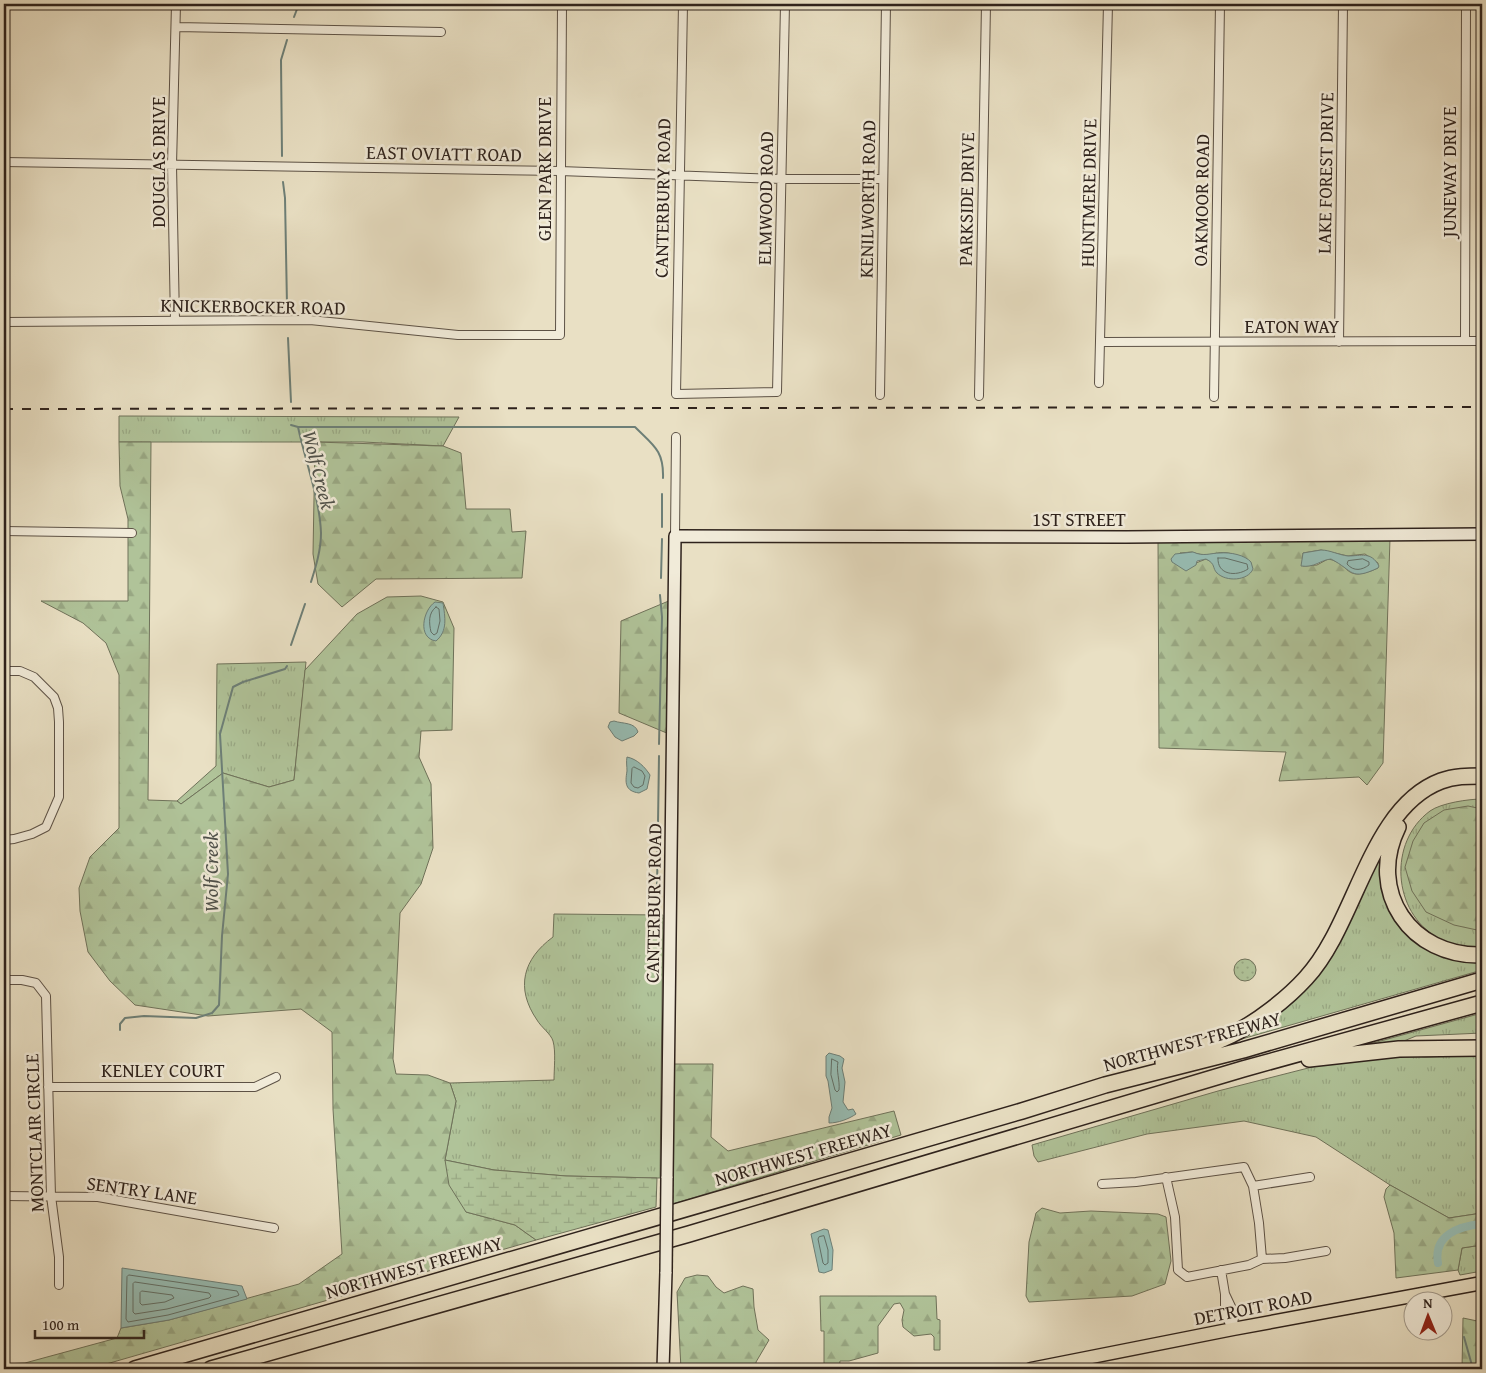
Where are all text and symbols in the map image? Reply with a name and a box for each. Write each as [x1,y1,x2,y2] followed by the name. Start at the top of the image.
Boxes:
[1310,92,1340,254] street label: LAKE FOREST DRIVE
[144,96,172,228] street label: DOUGLAS DRIVE
[530,97,558,241] street label: GLEN PARK DRIVE
[1435,106,1463,240] street label: JUNEWAY DRIVE
[647,118,677,278] street label: CANTERBURY ROAD
[1073,118,1103,267] street label: HUNTMERE DRIVE
[852,120,882,278] street label: KENILWORTH ROAD
[750,131,780,265] street label: ELMWOOD ROAD
[951,132,981,266] street label: PARKSIDE DRIVE
[1186,133,1216,267] street label: OAKMOOR ROAD
[366,138,522,168] street label: EAST OVIATT ROAD
[160,290,346,322] street label: KNICKERBOCKER ROAD
[1245,312,1340,340] street label: EATON WAY
[296,427,343,513] water label: Wolf Creek
[1032,505,1126,533] street label: 1ST STREET
[638,823,668,983] street label: CANTERBURY ROAD
[196,831,225,912] water label: Wolf Creek
[1100,1004,1285,1078] street label: NORTHWEST FREEWAY
[17,1053,51,1213] street label: MONTCLAIR CIRCLE
[101,1056,225,1084] street label: KENLEY COURT
[711,1115,895,1193] street label: NORTHWEST FREEWAY
[85,1168,199,1212] street label: SENTRY LANE
[322,1228,506,1306] street label: NORTHWEST FREEWAY
[1191,1282,1315,1332] street label: DETROIT ROAD
[1404,1290,1454,1340] north arrow
[1423,1293,1433,1313] text: N
[35,1308,144,1340] scale bar
[42,1314,80,1335] text: 100 m

